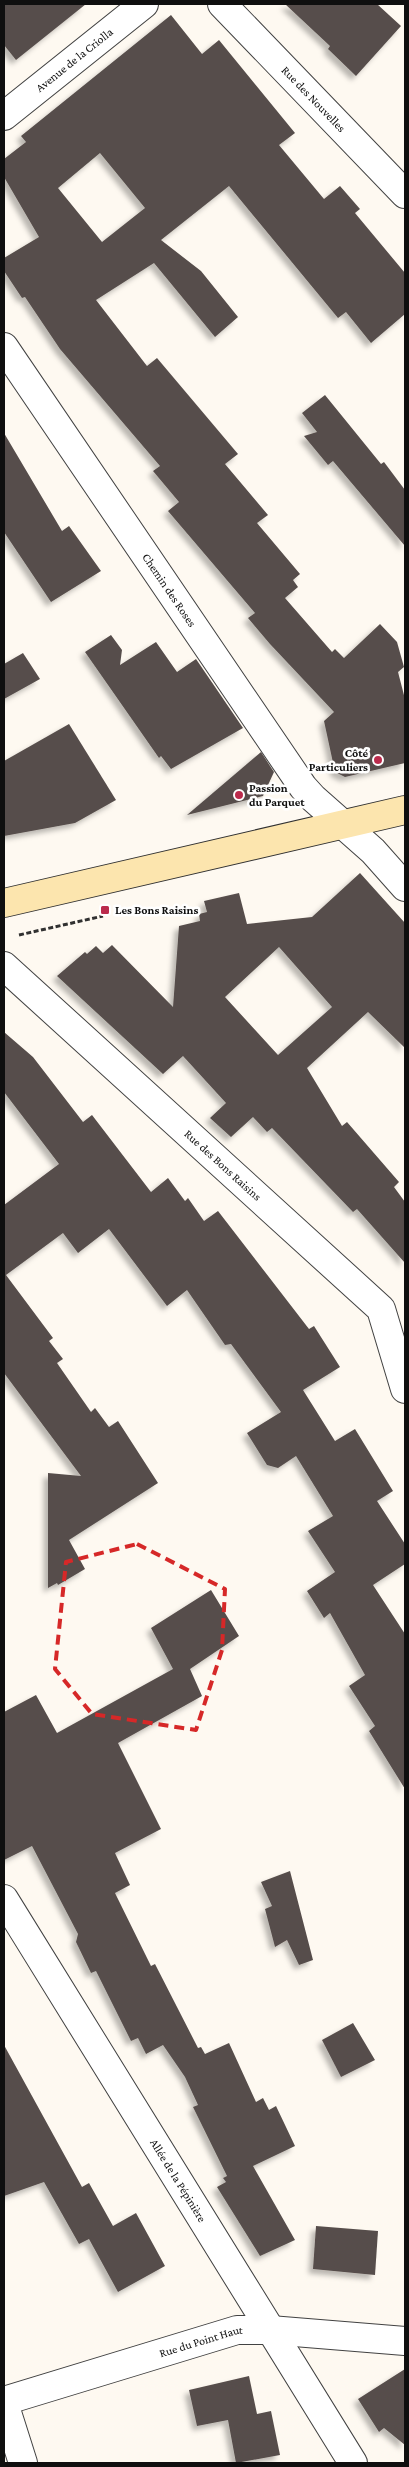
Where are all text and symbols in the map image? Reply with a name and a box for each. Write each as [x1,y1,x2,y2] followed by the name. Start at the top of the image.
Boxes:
[33,24,116,95] street label: Avenue de la Criolla
[279,63,349,135] street label: Rue des Nouvelles
[139,551,199,630] street label: Chemin des Roses
[309,746,368,774] place label: Côté Particuliers
[372,754,384,766] marker: Côté Particuliers
[249,781,305,809] place label: Passion du Parquet
[233,789,245,801] marker: Passion du Parquet
[115,903,198,917] place label: Les Bons Raisins
[99,904,111,916] marker: Les Bons Raisins
[182,1127,265,1204] street label: Rue des Bons Raisins
[147,2136,209,2225] street label: Allée de la Pépinière
[158,2323,244,2360] street label: Rue du Point Haut

